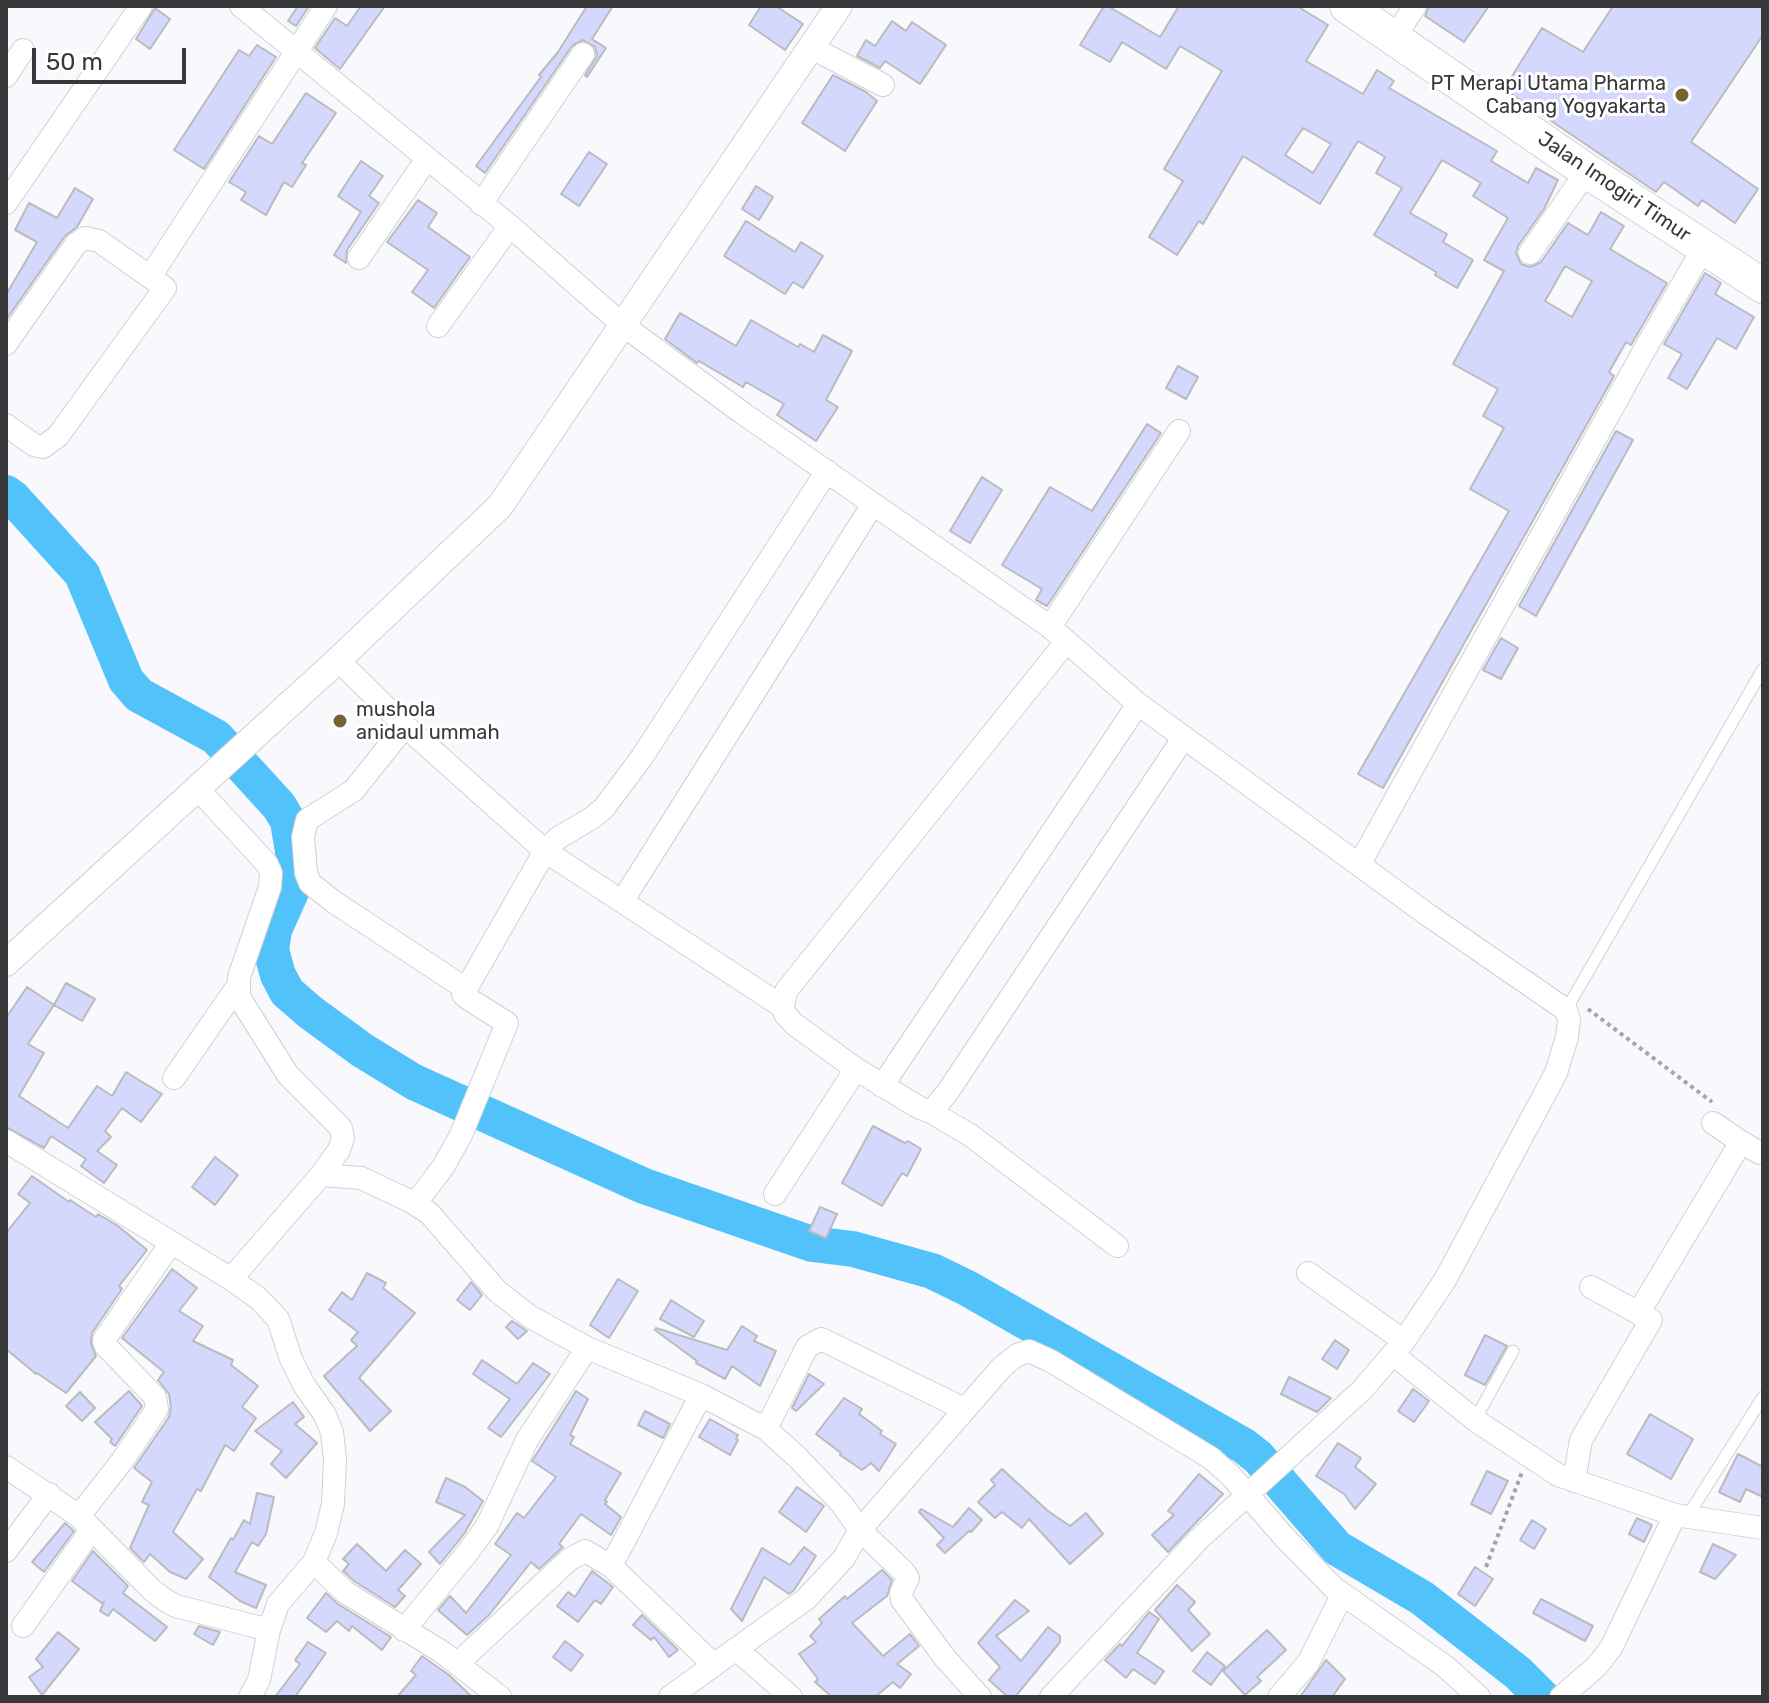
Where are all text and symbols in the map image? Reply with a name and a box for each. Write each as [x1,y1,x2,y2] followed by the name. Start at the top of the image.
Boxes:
[36,32,190,82] scale bar
[46,48,103,76] text: 50 m
[1430,72,1666,119] place label: PT Merapi Utama Pharma Cabang Yogyakarta
[1673,86,1691,104] marker: PT Merapi Utama Pharma Cabang Yogyakarta
[1533,127,1695,247] street label: Jalan Imogiri Timur
[356,698,500,745] place label: mushola anidaul ummah
[331,712,349,730] marker: mushola anidaul ummah

